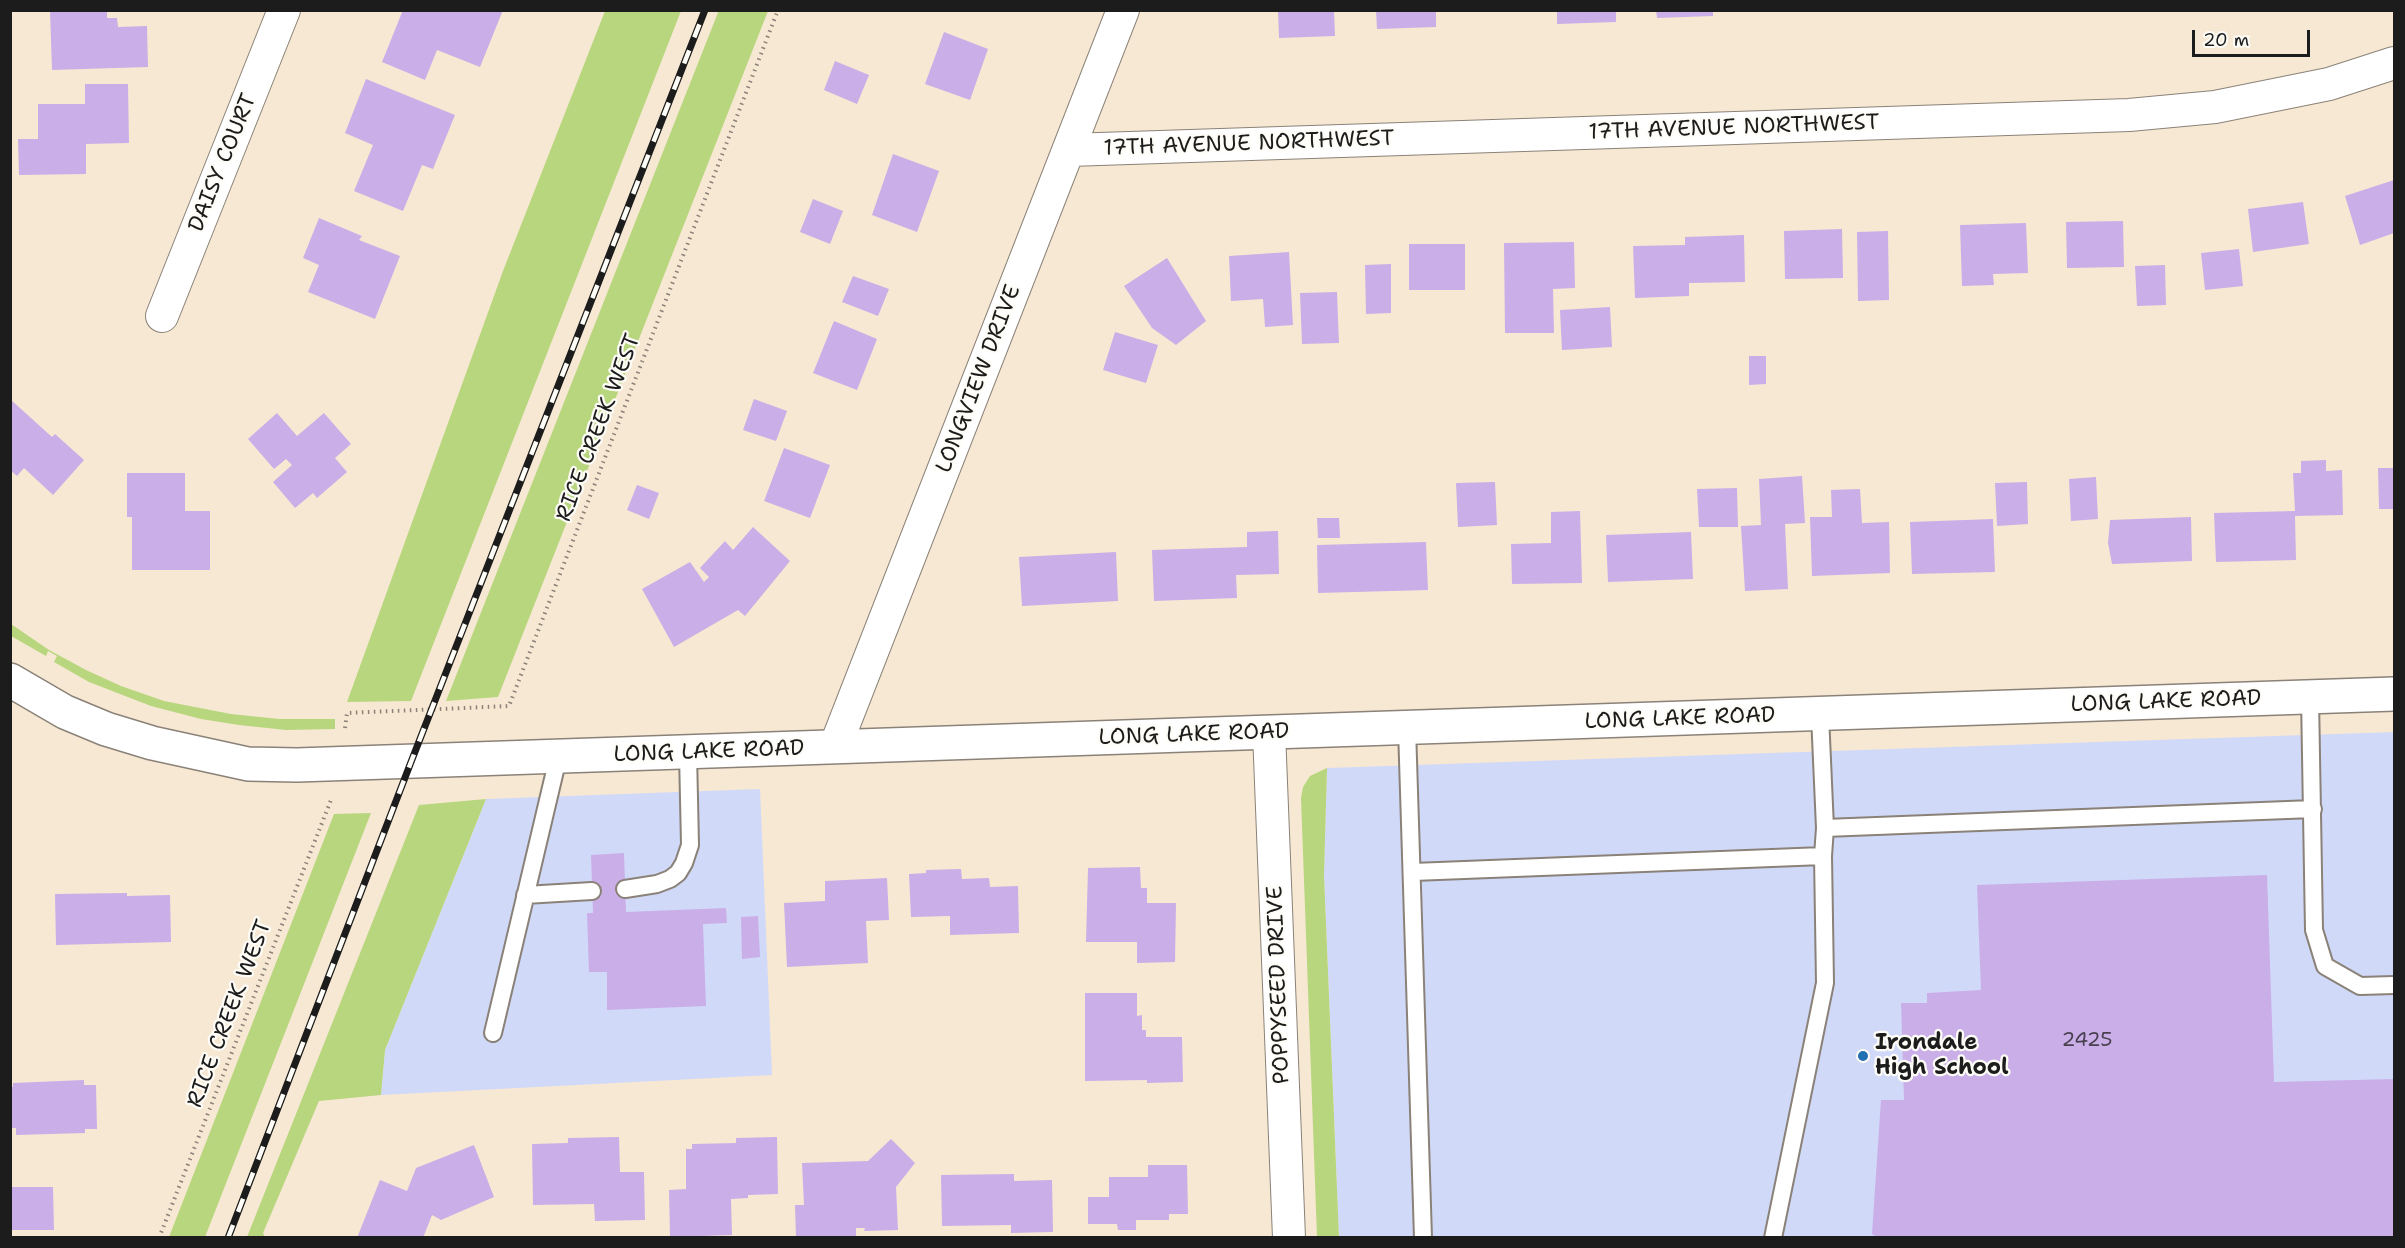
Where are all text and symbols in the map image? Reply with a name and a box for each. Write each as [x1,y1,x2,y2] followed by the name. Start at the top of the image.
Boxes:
[2195,18,2314,56] scale bar
[2203,28,2249,52] text: 20 m
[183,90,263,236] street label: DAISY COURT
[1588,110,1880,146] street label: 17TH AVENUE NORTHWEST
[1103,126,1395,162] street label: 17TH AVENUE NORTHWEST
[931,281,1027,477] street label: LONGVIEW DRIVE
[551,331,647,525] street label: RICE CREEK WEST
[2070,685,2262,719] street label: LONG LAKE ROAD
[1584,702,1776,736] street label: LONG LAKE ROAD
[1098,718,1290,752] street label: LONG LAKE ROAD
[613,735,805,769] street label: LONG LAKE ROAD
[1262,885,1296,1085] street label: POPPYSEED DRIVE
[182,917,278,1111] street label: RICE CREEK WEST
[2061,1029,2113,1053] house number: 2425
[1875,1030,2009,1082] place label: Irondale High School
[1856,1049,1870,1063] marker: Irondale High School

